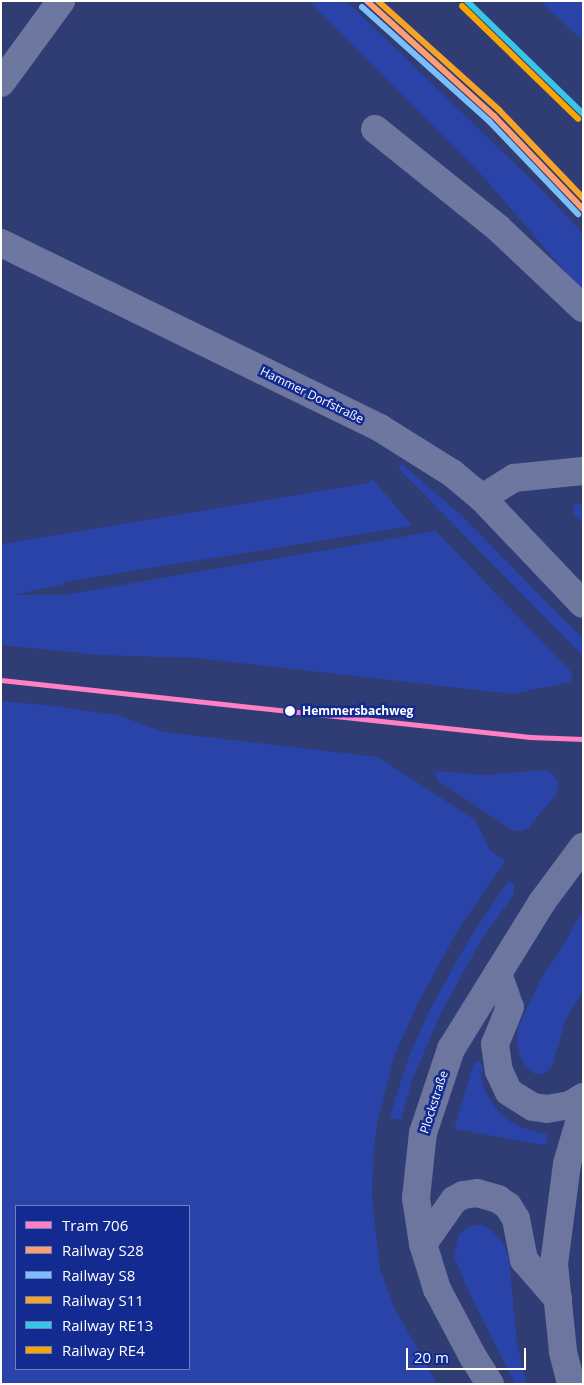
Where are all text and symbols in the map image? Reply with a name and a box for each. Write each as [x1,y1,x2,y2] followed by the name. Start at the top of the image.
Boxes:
[258,364,366,426] street label: Hammer Dorfstraße
[282,703,298,719] marker: Hemmersbachweg
[302,704,413,718] place label: Hemmersbachweg
[417,1069,451,1135] street label: Plockstraße
[15,1205,190,1370] legend
[62,1215,128,1235] text: Tram 706
[62,1240,144,1260] text: Railway S28
[62,1265,135,1285] text: Railway S8
[62,1290,144,1310] text: Railway S11
[62,1315,153,1335] text: Railway RE13
[409,1338,529,1370] scale bar
[62,1340,145,1360] text: Railway RE4
[414,1347,449,1367] text: 20 m

